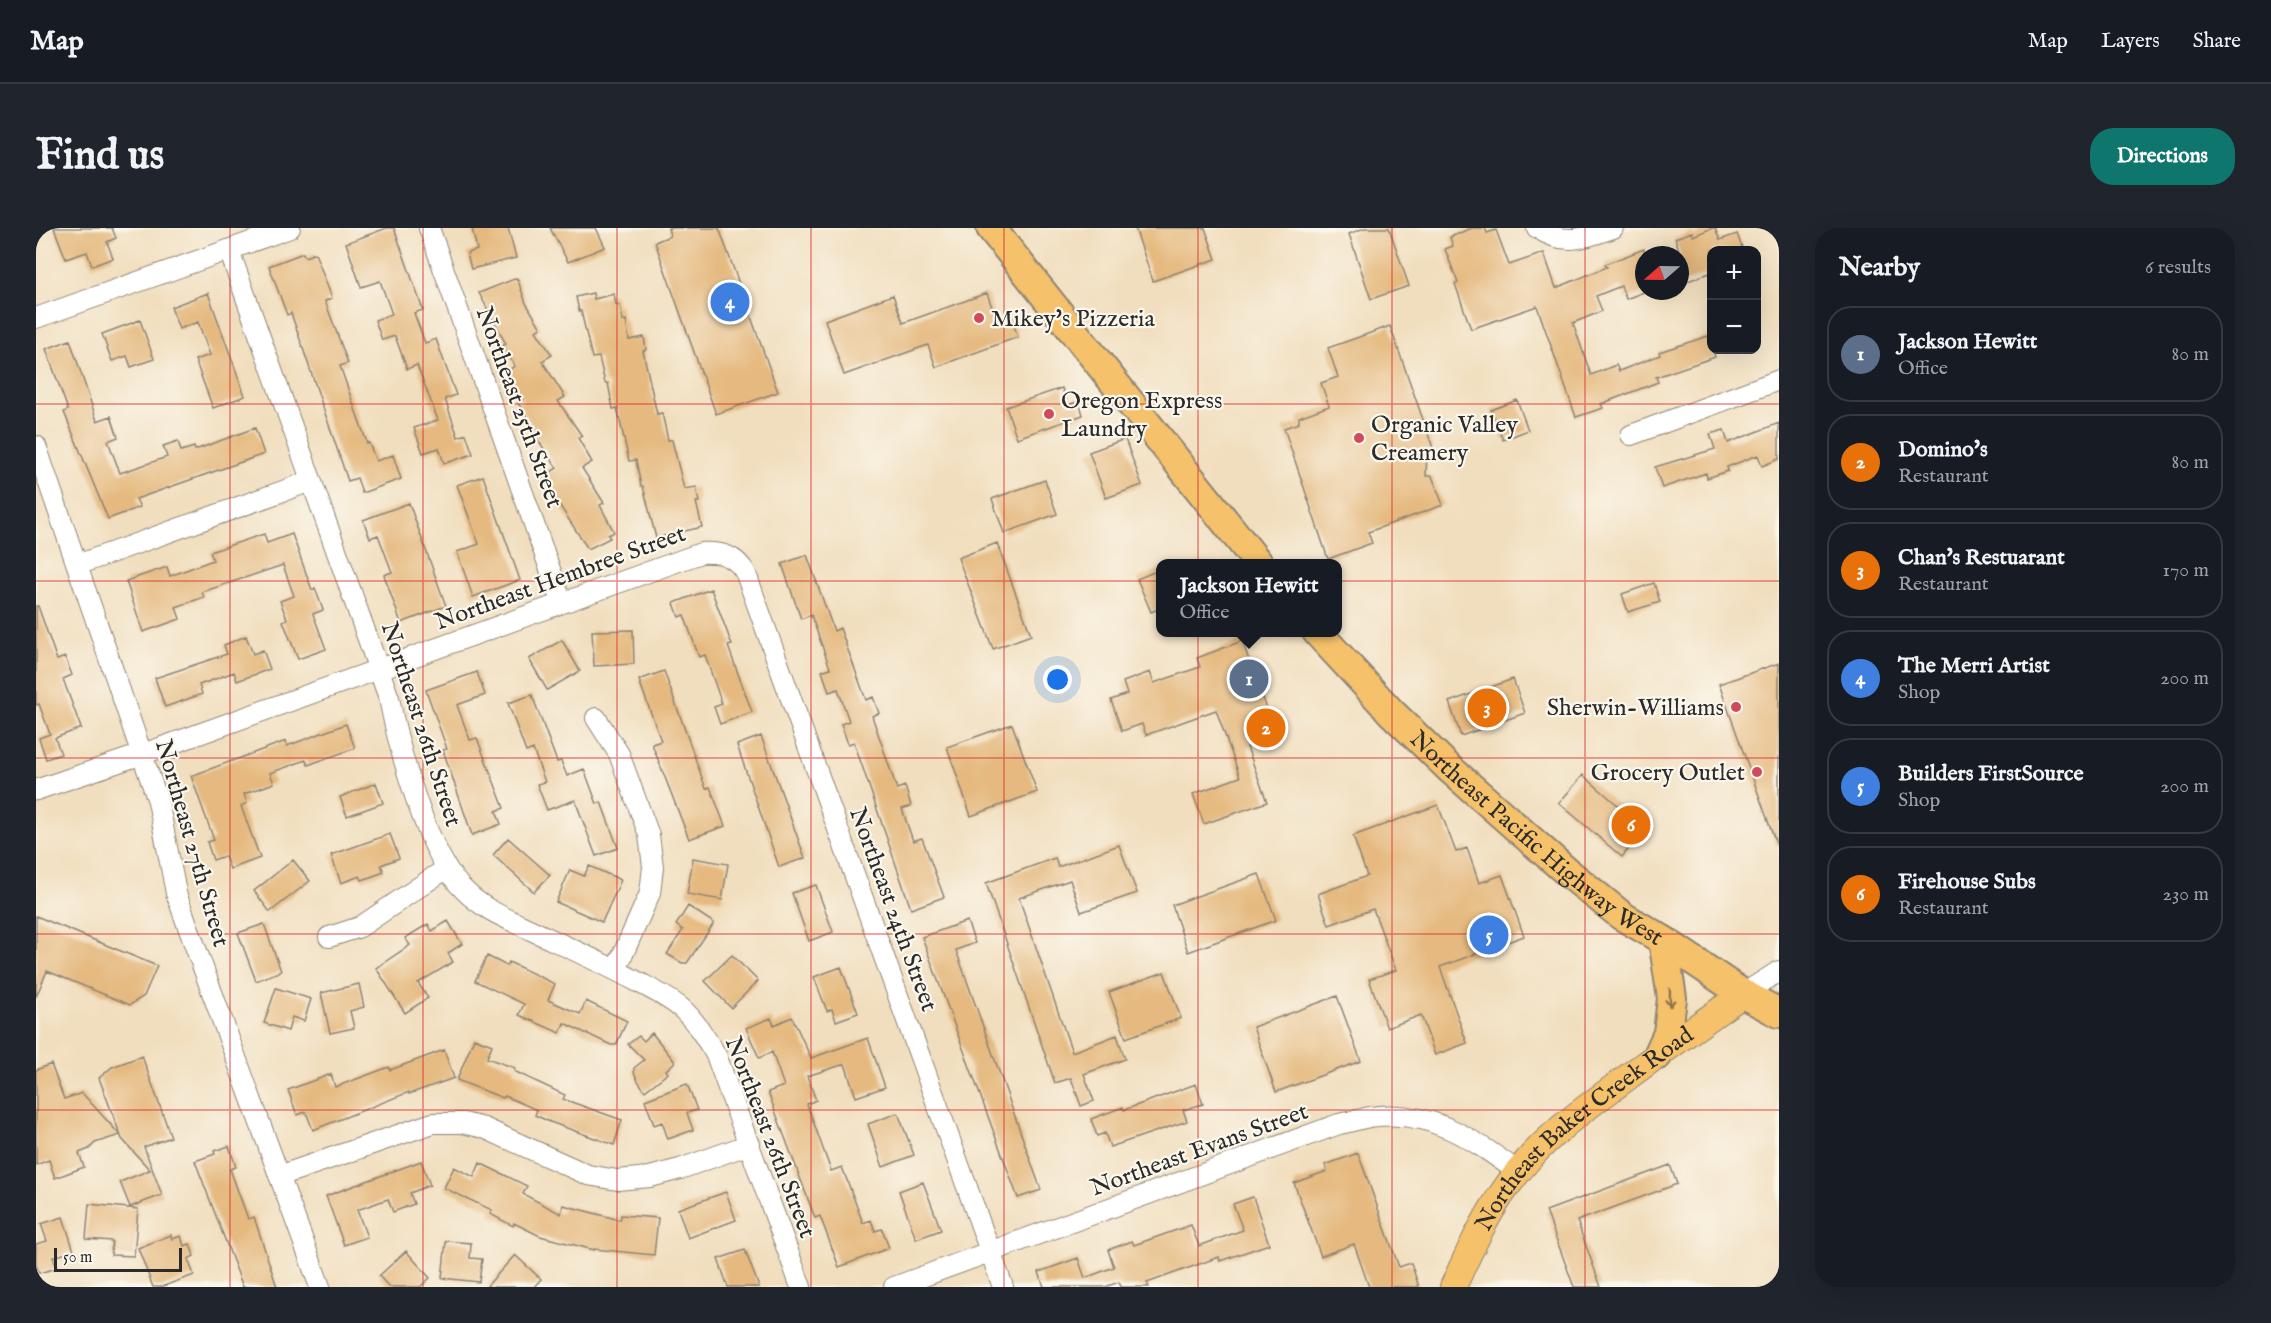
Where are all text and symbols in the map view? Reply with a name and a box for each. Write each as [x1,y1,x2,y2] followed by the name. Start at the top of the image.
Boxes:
[30,24,84,59] text: Map
[2028,28,2068,55] text: Map
[2101,28,2160,55] text: Layers
[2193,28,2241,55] text: Share
[2090,128,2235,185] button: Directions
[36,130,164,183] text: Find us
[1635,246,1689,300] north arrow
[1707,246,1761,354] map controls
[1707,246,1761,300] button: +
[1839,251,1920,284] text: Nearby
[2145,255,2211,280] text: 6 results
[710,280,750,325] pin: 4
[1707,300,1761,354] button: −
[468,303,569,512] street label: Northeast 25th Street
[991,304,1155,335] place label: Mikey's Pizzeria
[972,311,986,325] marker: Mikey's Pizzeria
[1898,328,2037,356] text: Jackson Hewitt
[1857,342,1864,367] text: 1
[2172,342,2209,367] text: 80 m
[1898,356,1948,381] text: Office
[1061,386,1222,445] place label: Oregon Express Laundry
[1042,407,1056,421] marker: Oregon Express Laundry
[1371,410,1518,469] place label: Organic Valley Creamery
[1352,431,1366,445] marker: Organic Valley Creamery
[1898,436,1988,464] text: Domino's
[1856,450,1865,475] text: 2
[2172,450,2209,475] text: 80 m
[1898,464,1989,489] text: Restaurant
[431,519,690,638] street label: Northeast Hembree Street
[1898,544,2065,572] text: Chan's Restuarant
[1857,558,1864,583] text: 3
[2163,558,2209,583] text: 170 m
[1156,559,1342,637] popup
[1179,572,1319,600] text: Jackson Hewitt
[1898,572,1989,597] text: Restaurant
[1179,600,1229,625] text: Office
[373,618,468,831] street label: Northeast 26th Street
[1898,652,2050,680] text: The Merri Artist
[1230,656,1268,702] pin: 1
[1043,665,1072,694] your location
[1856,666,1865,691] text: 4
[2160,666,2209,691] text: 200 m
[1898,680,1940,705] text: Shop
[1468,686,1506,730] pin: 3
[1547,693,1724,724] place label: Sherwin-Williams
[1729,700,1743,714] marker: Sherwin-Williams
[1246,706,1286,750] pin: 2
[1402,724,1668,954] street label: Northeast Pacific Highway West
[147,736,236,951] street label: Northeast 27th Street
[1591,758,1745,789] place label: Grocery Outlet
[1898,760,2084,788] text: Builders FirstSource
[1750,765,1764,779] marker: Grocery Outlet
[1857,774,1864,799] text: 5
[2160,774,2209,799] text: 200 m
[1898,788,1940,813] text: Shop
[1612,802,1650,848] pin: 6
[841,803,944,1016] street label: Northeast 24th Street
[1898,868,2036,896] text: Firehouse Subs
[1856,882,1865,907] text: 6
[2163,882,2209,907] text: 230 m
[1898,896,1989,921] text: Restaurant
[1470,912,1508,958] pin: 5
[1665,987,1676,1007] one-way arrow
[1469,1020,1700,1237] street label: Northeast Baker Creek Road
[717,1032,822,1243] street label: Northeast 26th Street
[1086,1097,1313,1204] street label: Northeast Evans Street
[54,1245,182,1272] scale bar
[63,1248,92,1268] text: 50 m

